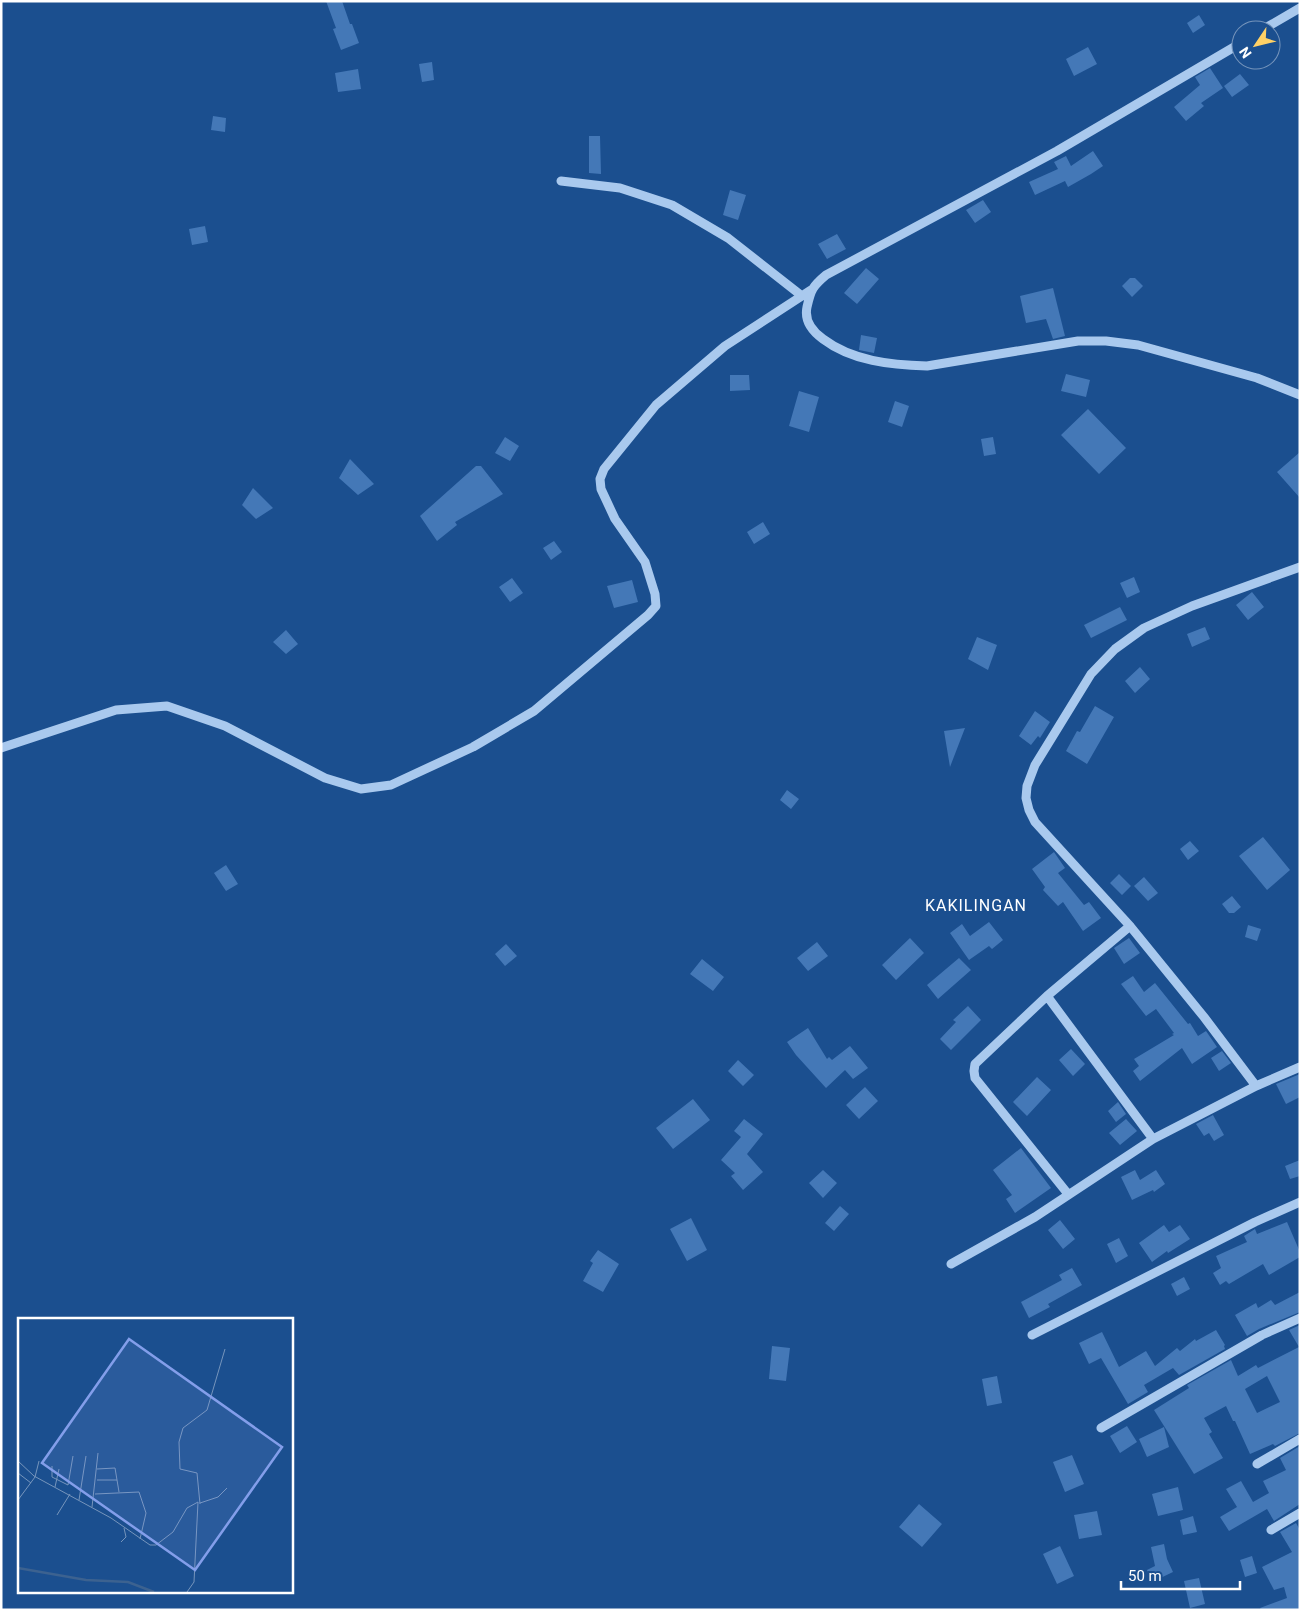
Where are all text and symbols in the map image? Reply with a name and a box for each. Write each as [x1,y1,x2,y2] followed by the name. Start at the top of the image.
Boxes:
[1231,20,1281,70] north arrow
[1236,44,1255,61] text: N
[925,896,1027,915] district label: KAKILINGAN
[18,1318,292,1594] inset map
[1121,1558,1240,1590] scale bar
[1128,1567,1162,1585] text: 50 m

